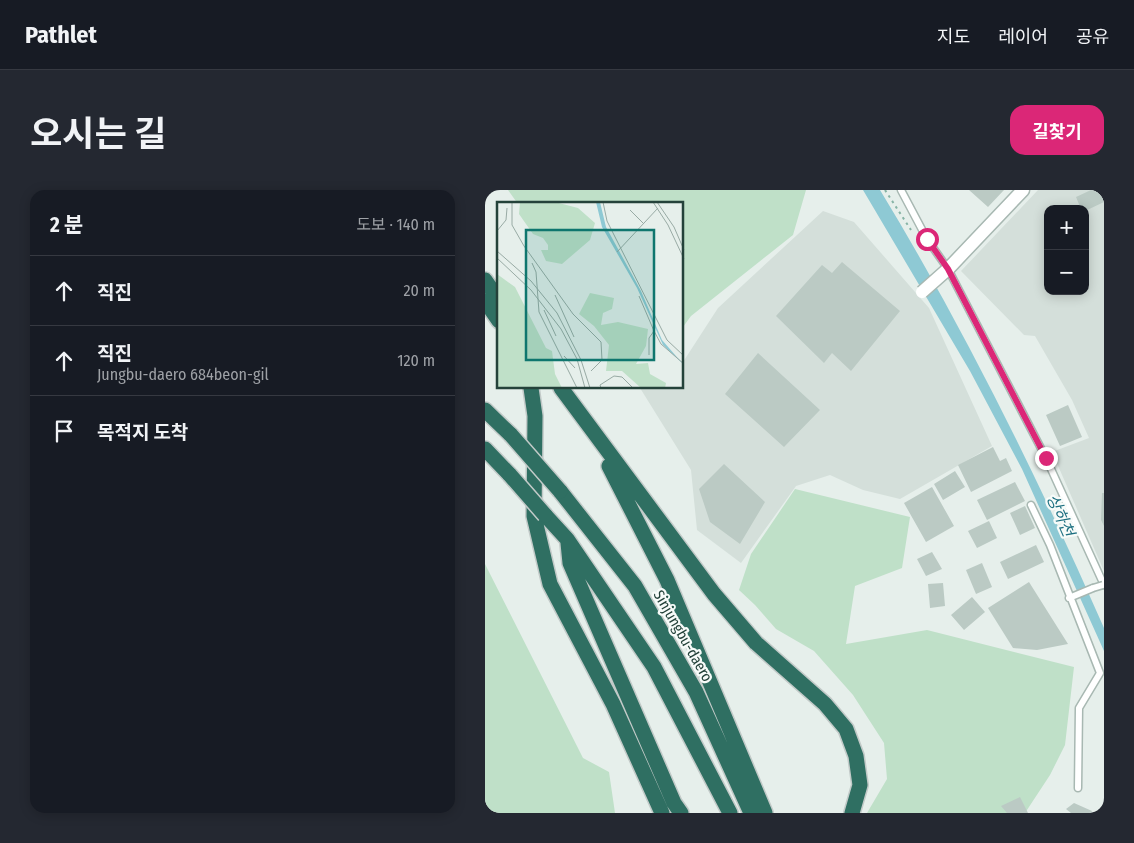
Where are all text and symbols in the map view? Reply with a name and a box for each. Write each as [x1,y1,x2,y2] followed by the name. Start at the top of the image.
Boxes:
[25,21,97,49] text: Pathlet
[937,26,970,48] text: 지도
[998,26,1048,48] text: 레이어
[1076,26,1109,48] text: 공유
[1010,105,1104,155] button: 길찾기
[30,113,166,155] text: 오시는 길
[497,202,684,389] inset map
[1044,205,1089,295] map controls
[1044,205,1089,250] button: +
[50,212,83,238] text: 2 분
[356,215,435,234] text: 도보 · 140 m
[916,228,939,251] route start
[1044,250,1089,295] button: −
[50,277,78,305] icon: ahead
[97,281,132,304] text: 직진
[404,281,435,300] text: 20 m
[97,342,132,365] text: 직진
[50,347,78,375] icon: ahead
[397,351,435,370] text: 120 m
[97,365,269,384] text: Jungbu-daero 684beon-gil
[50,417,78,445] icon: arrive
[97,421,188,444] text: 목적지 도착
[1035,447,1058,470] route end
[1043,491,1079,541] water label: 상하천
[650,587,716,685] street label: Sinjungbu-daero

